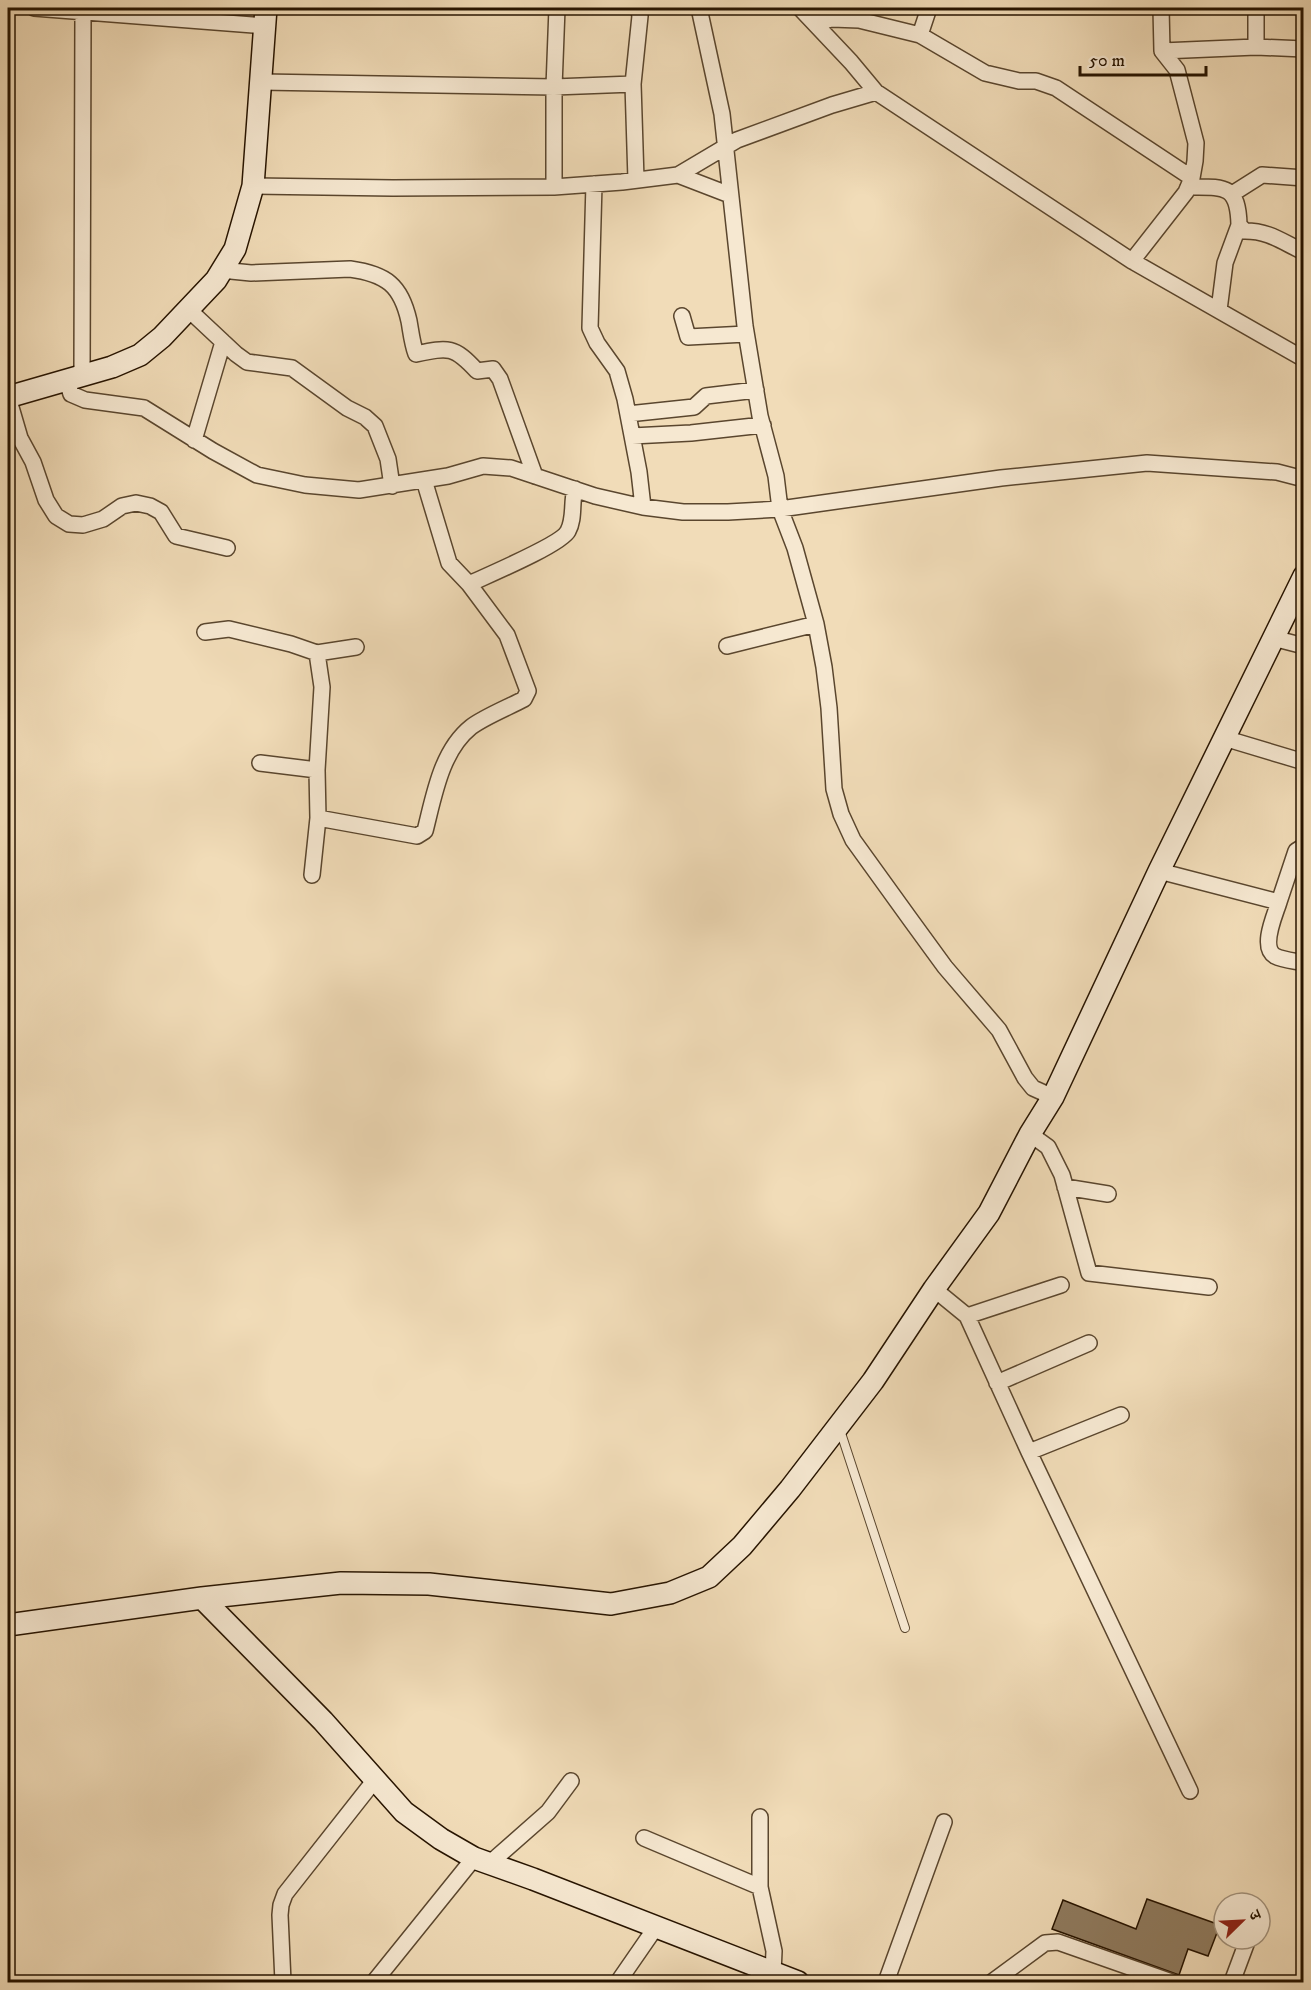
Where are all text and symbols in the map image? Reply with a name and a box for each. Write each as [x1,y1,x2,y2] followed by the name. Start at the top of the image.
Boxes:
[1080,39,1206,77] scale bar
[1089,50,1125,72] text: 50 m
[1212,1891,1272,1951] north arrow
[1244,1907,1266,1925] text: उ

